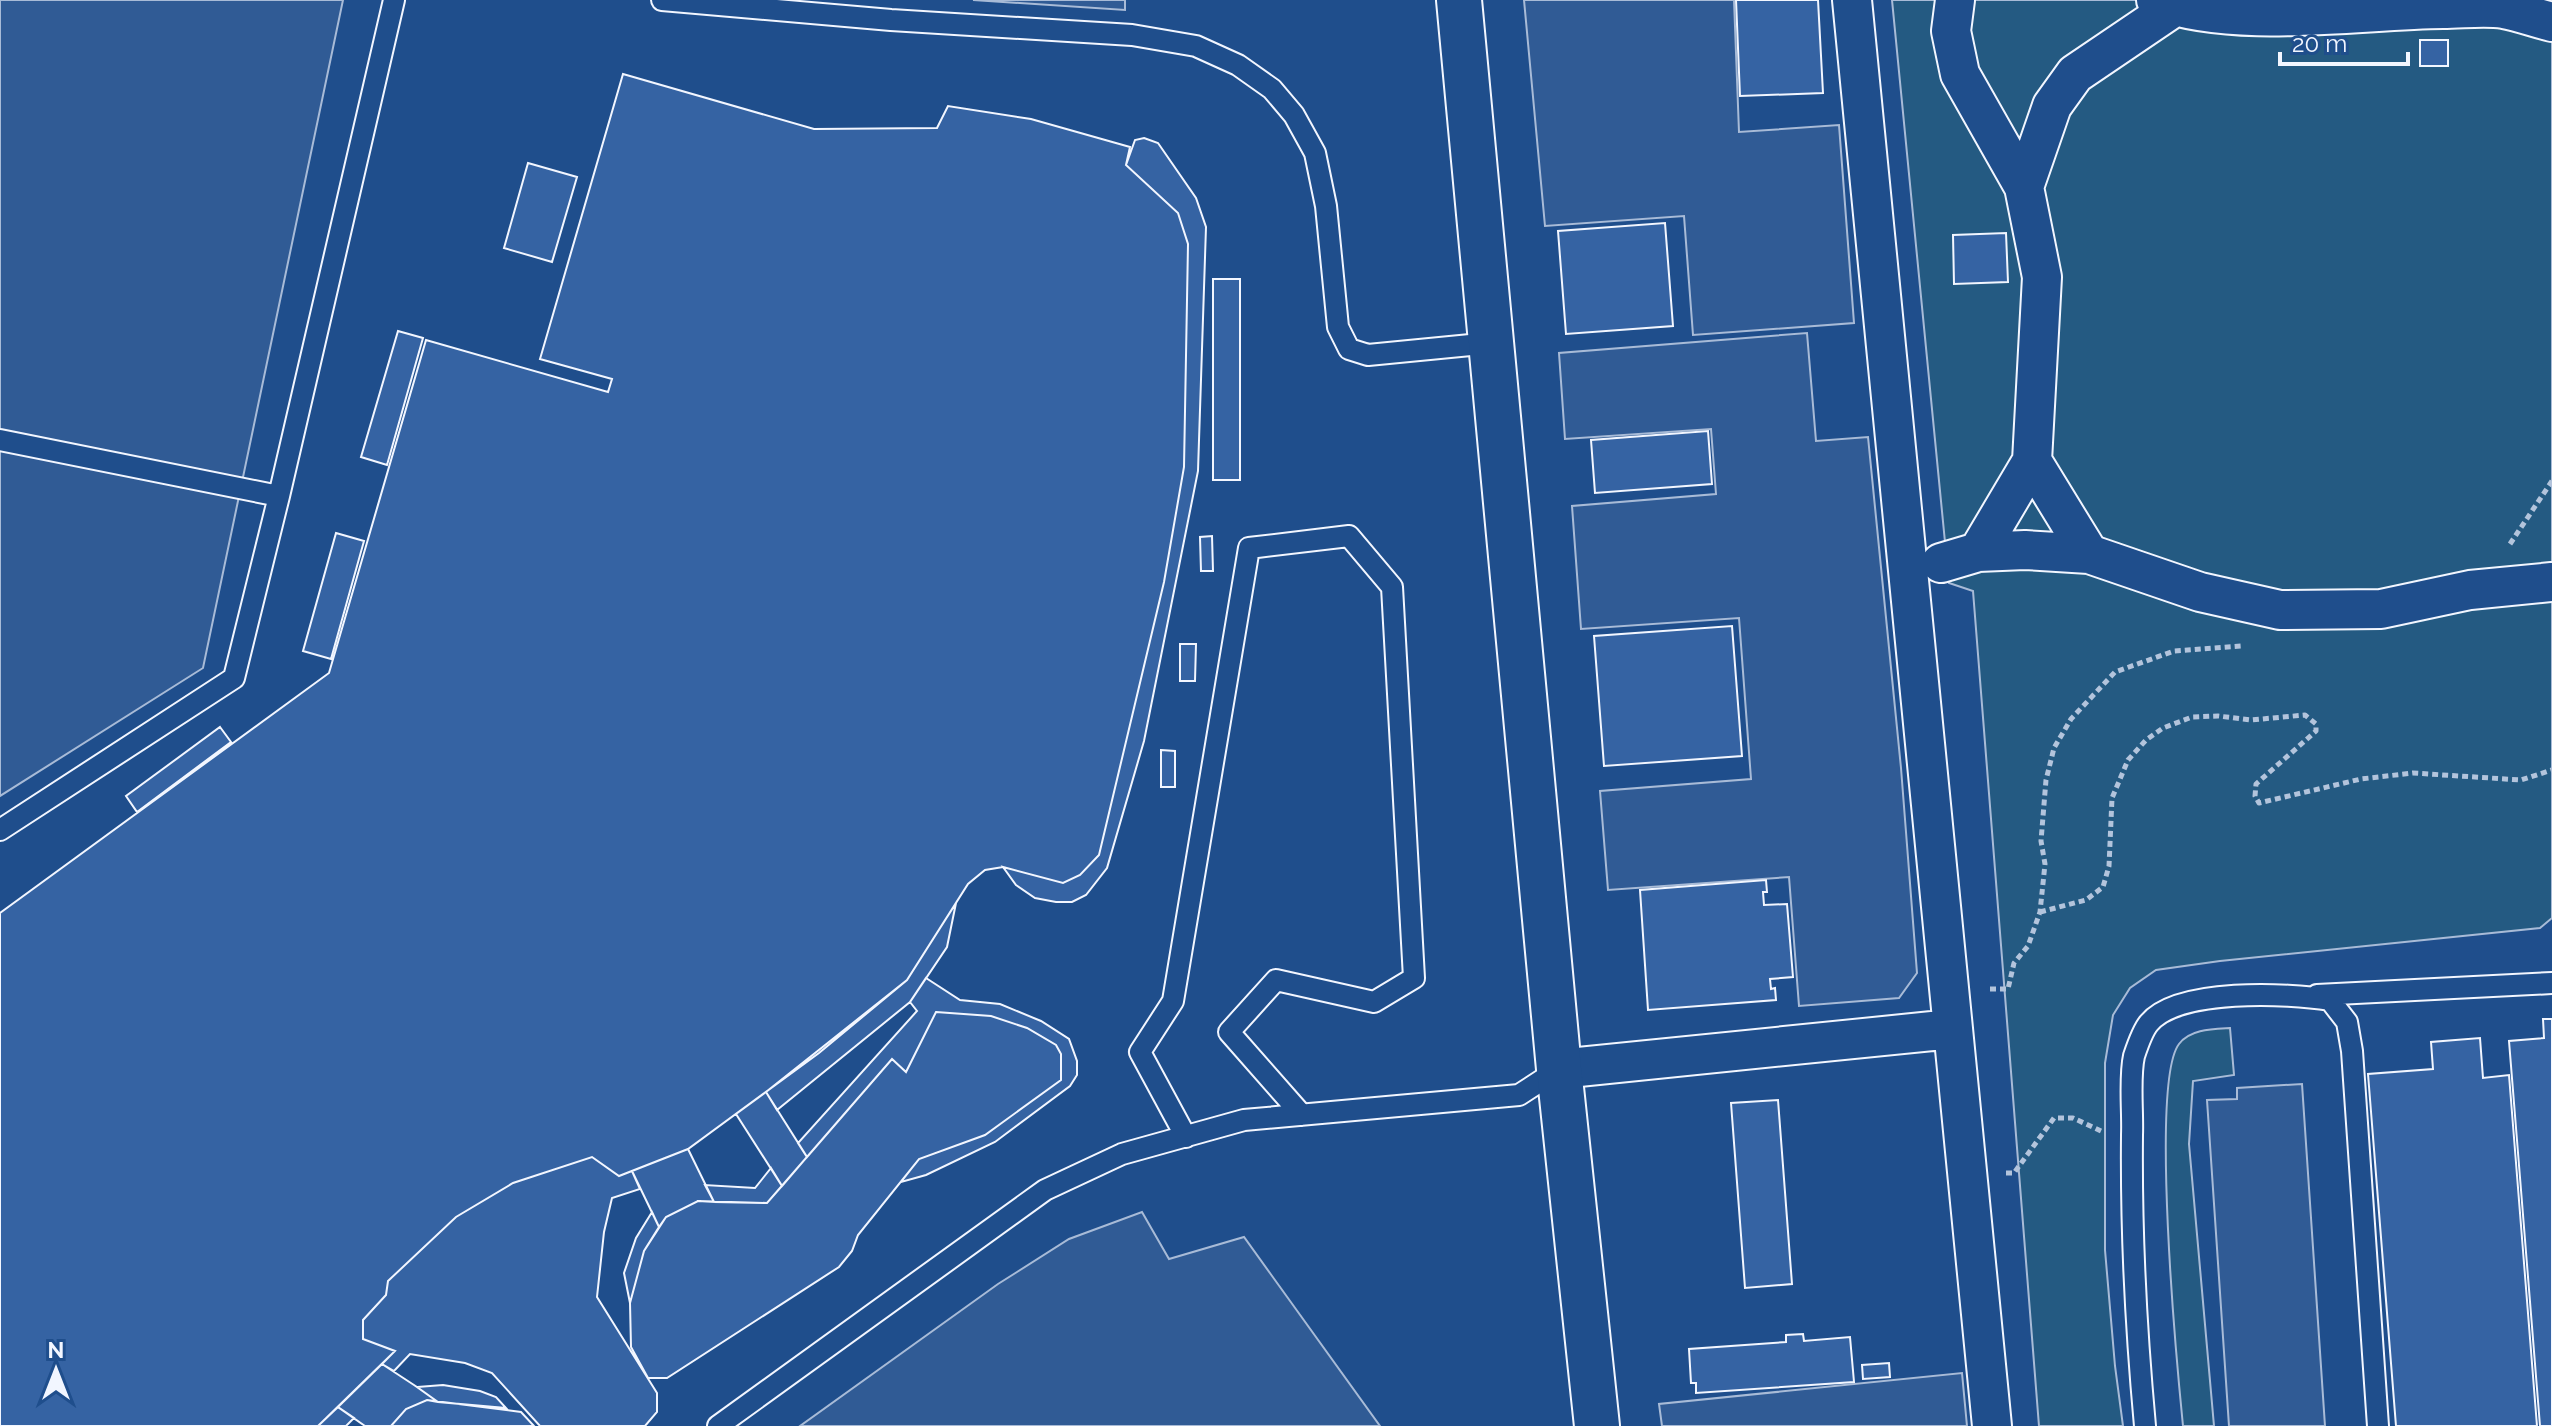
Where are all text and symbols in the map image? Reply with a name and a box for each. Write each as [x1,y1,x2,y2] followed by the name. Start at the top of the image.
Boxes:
[2280,16,2408,66] scale bar
[2292,29,2347,58] text: 20 m
[16,1330,96,1410] north arrow
[48,1337,64,1363] text: N

